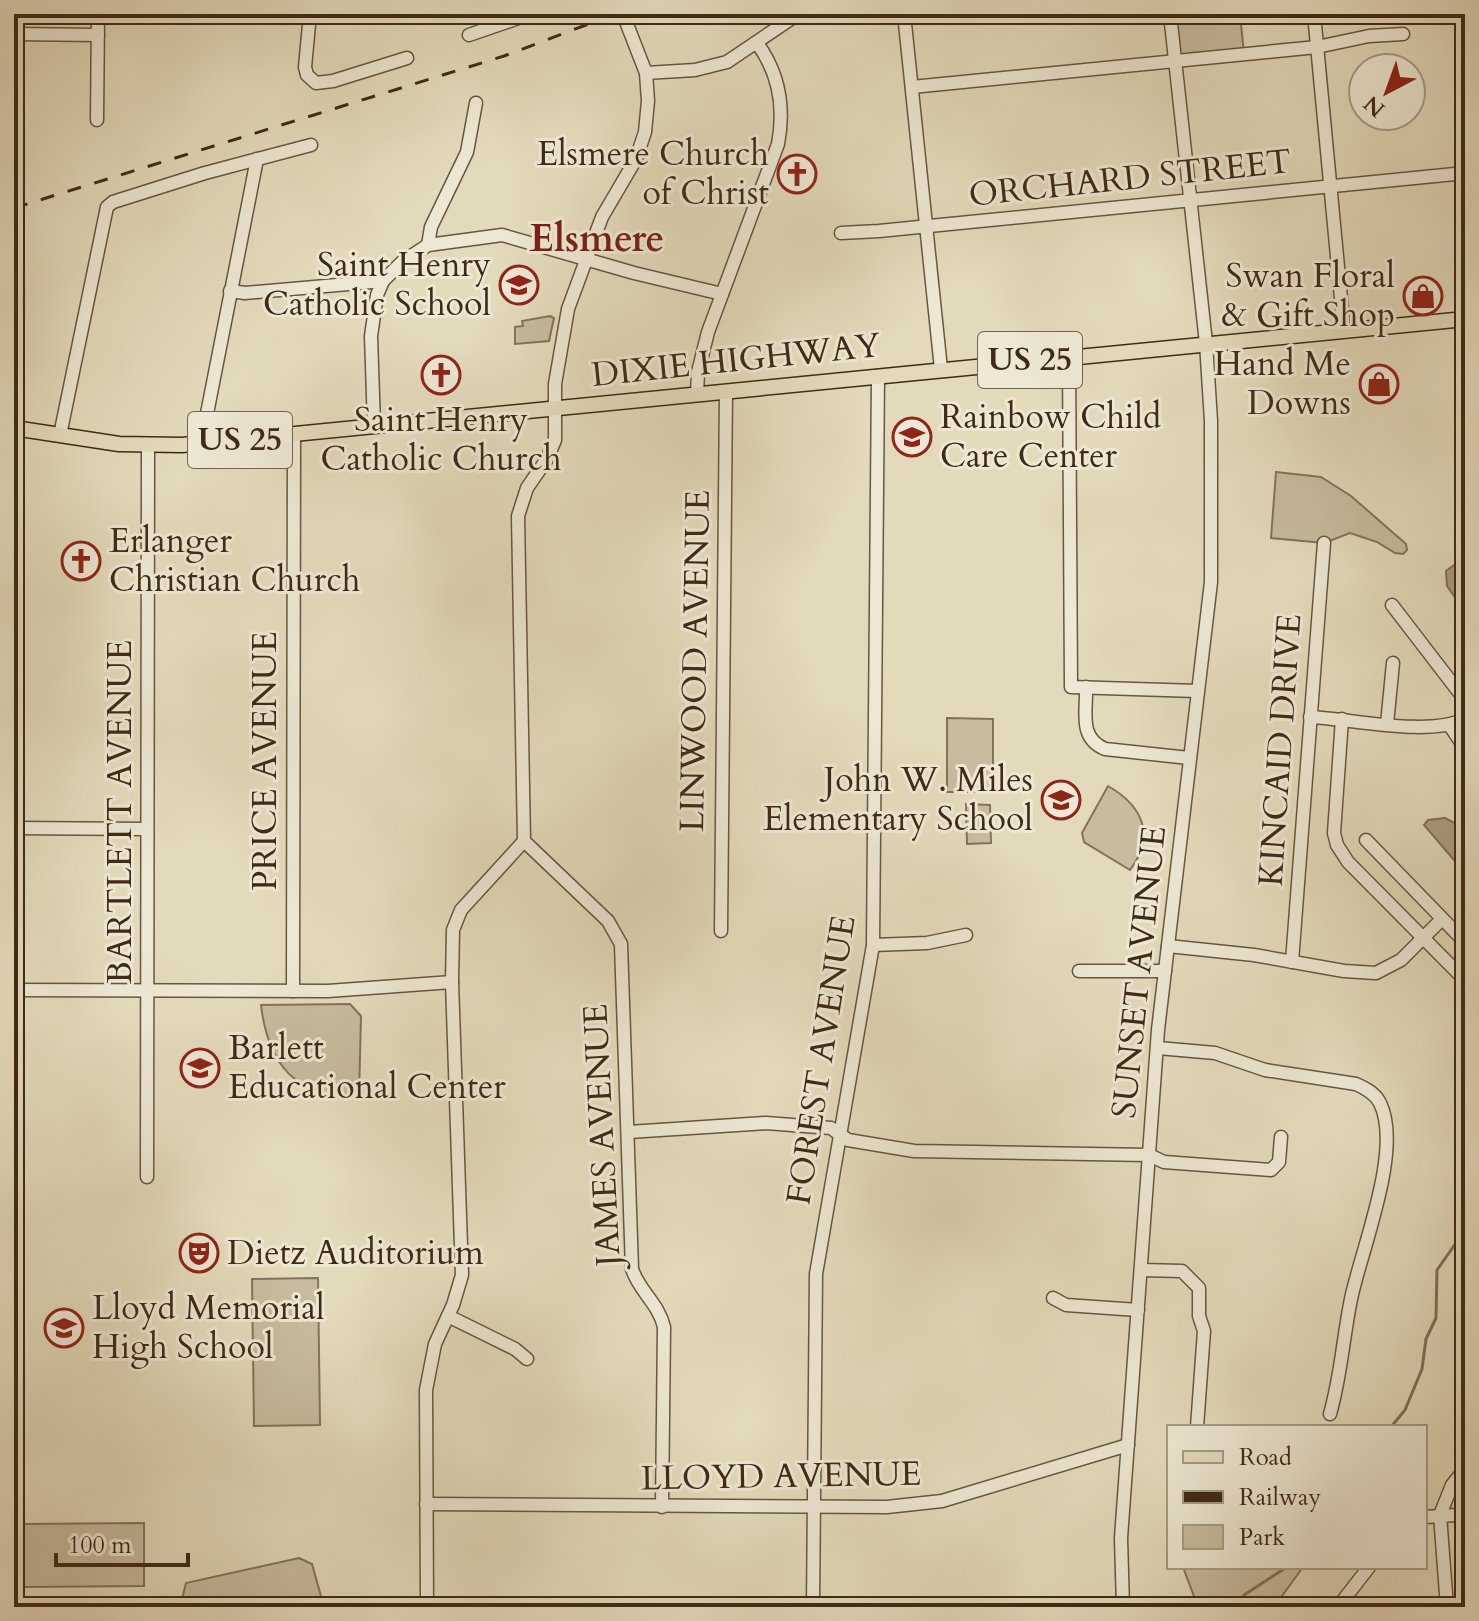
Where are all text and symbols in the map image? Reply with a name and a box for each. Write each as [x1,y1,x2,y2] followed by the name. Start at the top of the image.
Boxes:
[1347,52,1427,132] north arrow
[1357,89,1392,124] text: N
[537,131,769,216] place label: Elsmere Church of Christ
[966,138,1294,218] street label: ORCHARD STREET
[776,153,818,195] church icon: Elsmere Church of Christ
[530,213,664,265] district label: Elsmere
[263,242,491,327] place label: Saint Henry Catholic School
[1222,253,1395,338] place label: Swan Floral & Gift Shop
[498,264,540,306] school or university icon: Saint Henry Catholic School
[1402,275,1444,317] shop icon: Swan Floral & Gift Shop
[589,322,883,398] street label: DIXIE HIGHWAY
[978,332,1082,388] road number: US 25
[1214,341,1351,426] place label: Hand Me Downs
[420,354,462,396] church icon: Saint Henry Catholic Church
[1358,363,1400,405] shop icon: Hand Me Downs
[940,394,1161,479] place label: Rainbow Child Care Center
[320,397,562,482] place label: Saint Henry Catholic Church
[188,412,292,468] road number: US 25
[891,416,933,458] school or university icon: Rainbow Child Care Center
[669,490,721,832] street label: LINWOOD AVENUE
[109,518,361,603] place label: Erlanger Christian Church
[60,540,102,582] church icon: Erlanger Christian Church
[1248,612,1312,888] street label: KINCAID DRIVE
[242,631,288,891] street label: PRICE AVENUE
[97,640,143,984] street label: BARTLETT AVENUE
[763,757,1033,842] place label: John W. Miles Elementary School
[1040,779,1082,821] school or university icon: John W. Miles Elementary School
[1101,824,1177,1120] street label: SUNSET AVENUE
[775,912,867,1208] street label: FOREST AVENUE
[572,1003,632,1272] street label: JAMES AVENUE
[228,1025,506,1110] place label: Barlett Educational Center
[179,1047,221,1089] school or university icon: Barlett Educational Center
[227,1230,484,1276] place label: Dietz Auditorium
[178,1232,220,1274] theatre icon: Dietz Auditorium
[92,1285,325,1370] place label: Lloyd Memorial High School
[43,1307,85,1349] school or university icon: Lloyd Memorial High School
[1167,1425,1427,1569] legend
[1239,1441,1292,1474] text: Road
[640,1451,922,1501] street label: LLOYD AVENUE
[1239,1481,1321,1514] text: Railway
[56,1517,188,1567] scale bar
[1239,1521,1285,1554] text: Park
[68,1529,132,1562] text: 100 m

